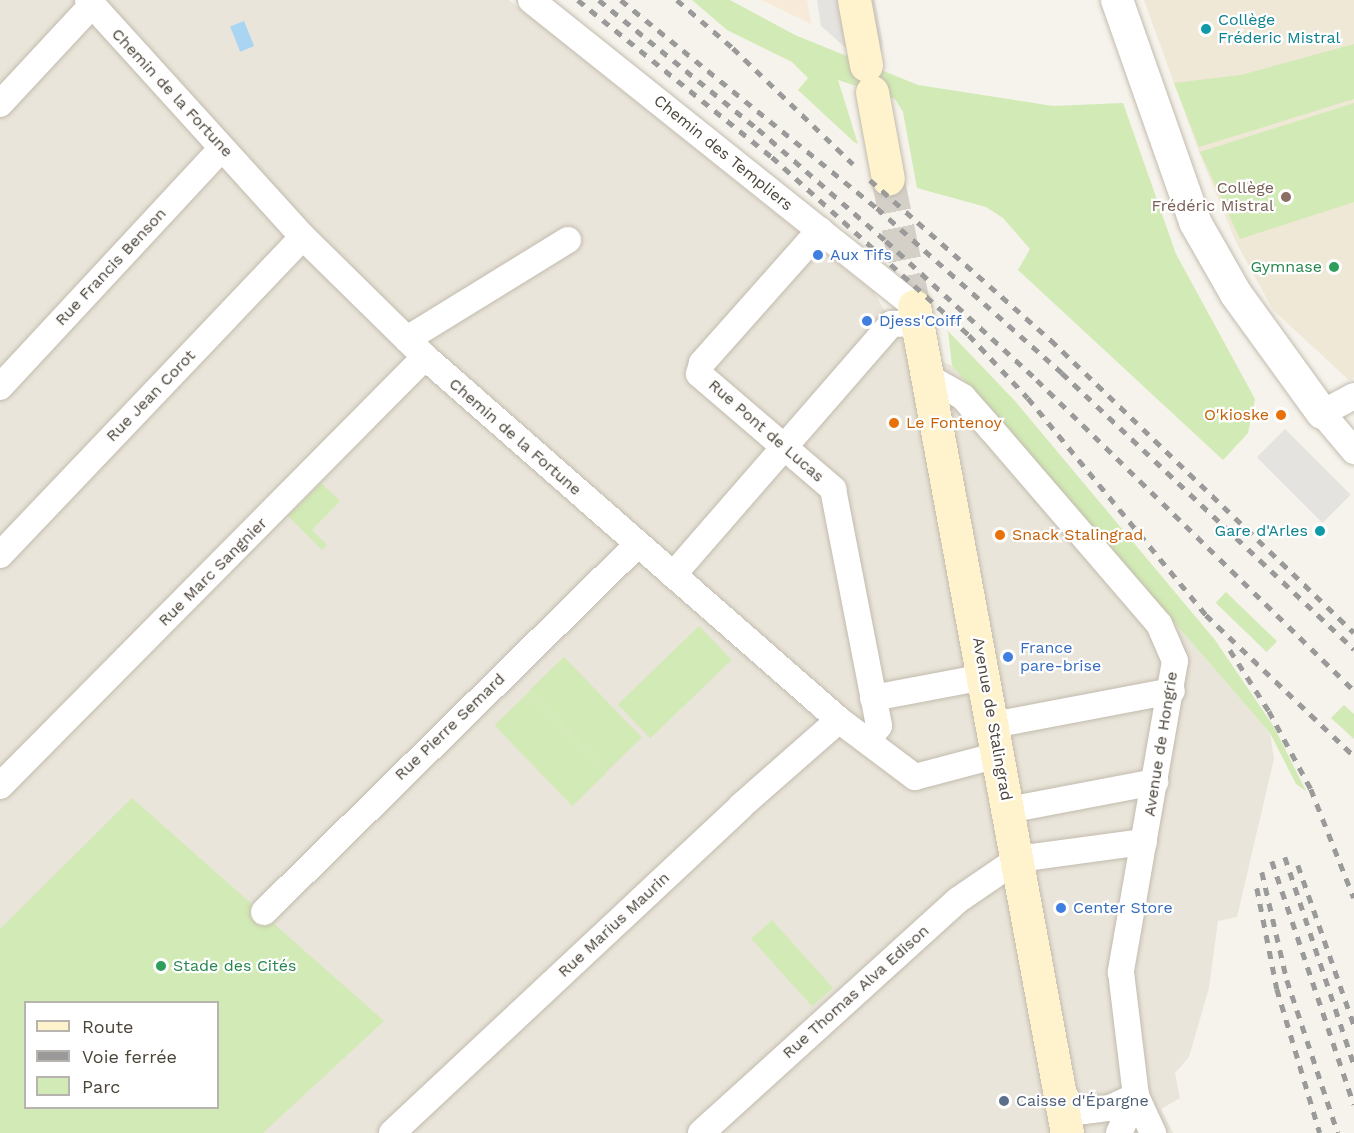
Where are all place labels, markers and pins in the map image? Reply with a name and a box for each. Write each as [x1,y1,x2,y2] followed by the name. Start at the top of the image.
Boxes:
[1218,10,1340,48] place label: Collège Fréderic Mistral
[1199,22,1213,36] marker: Collège Fréderic Mistral
[1152,178,1274,216] place label: Collège Frédéric Mistral
[1279,190,1293,204] marker: Collège Frédéric Mistral
[830,245,893,265] place label: Aux Tifs
[811,248,825,262] marker: Aux Tifs
[1250,257,1322,277] place label: Gymnase
[1327,260,1341,274] marker: Gymnase
[879,311,962,331] place label: Djess'Coiff
[860,314,874,328] marker: Djess'Coiff
[1204,405,1269,425] place label: O'kioske
[1274,408,1288,422] marker: O'kioske
[906,413,1002,433] place label: Le Fontenoy
[887,416,901,430] marker: Le Fontenoy
[1215,521,1308,541] place label: Gare d'Arles
[1313,524,1327,538] marker: Gare d'Arles
[1012,525,1144,545] place label: Snack Stalingrad
[993,528,1007,542] marker: Snack Stalingrad
[1020,638,1101,676] place label: France pare-brise
[1001,650,1015,664] marker: France pare-brise
[1073,898,1173,918] place label: Center Store
[1054,901,1068,915] marker: Center Store
[173,956,296,976] place label: Stade des Cités
[154,959,168,973] marker: Stade des Cités
[1016,1091,1149,1111] place label: Caisse d'Épargne
[997,1094,1011,1108] marker: Caisse d'Épargne

